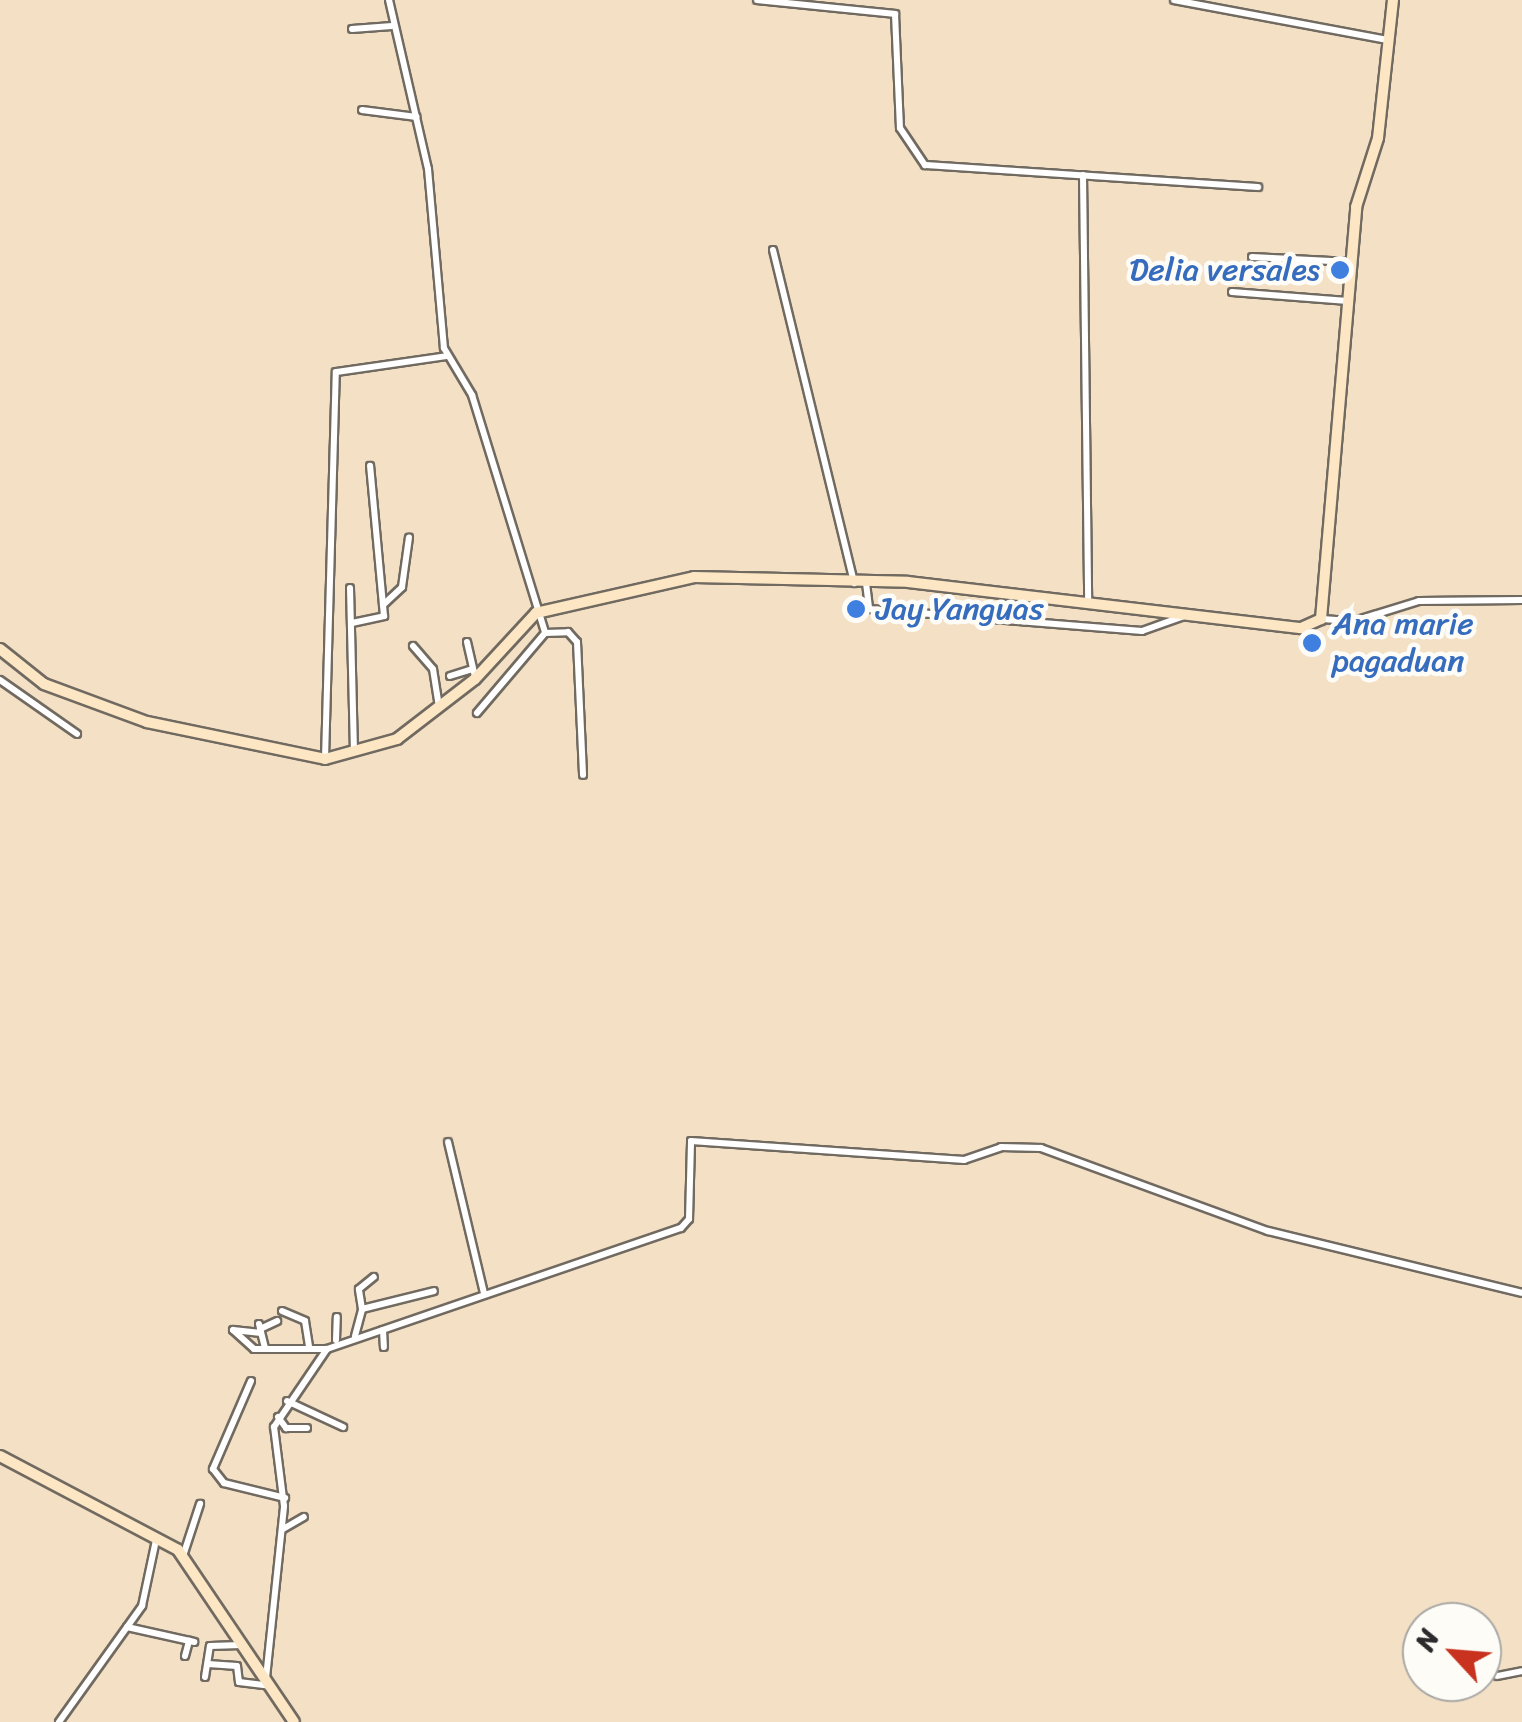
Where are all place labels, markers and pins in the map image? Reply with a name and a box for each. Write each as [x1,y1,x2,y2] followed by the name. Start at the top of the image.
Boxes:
[1129,251,1320,289] place label: Delia versales
[1329,259,1351,281] marker: Delia versales
[876,590,1042,628] place label: Jay Yanguas
[845,598,867,620] marker: Jay Yanguas
[1332,606,1473,681] place label: Ana marie pagaduan
[1301,632,1323,654] marker: Ana marie pagaduan

